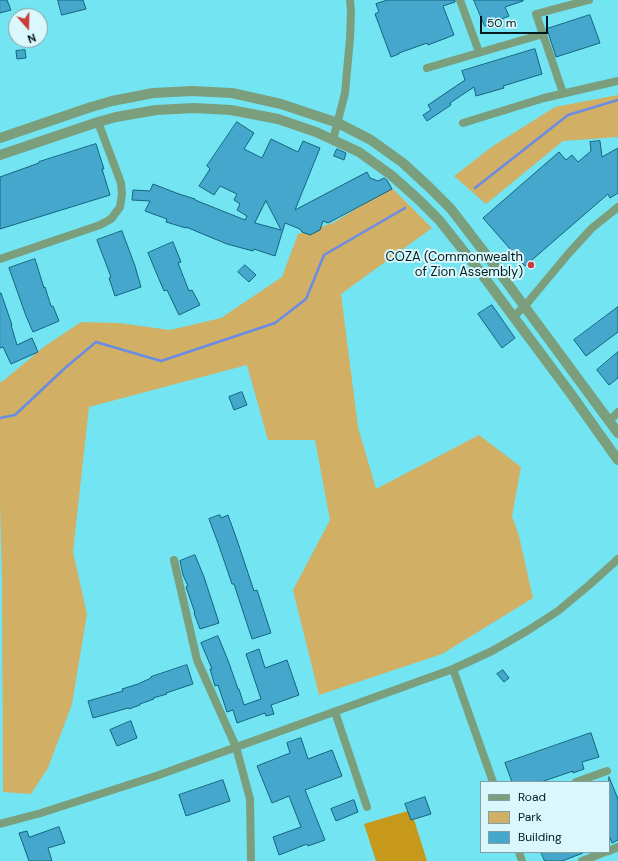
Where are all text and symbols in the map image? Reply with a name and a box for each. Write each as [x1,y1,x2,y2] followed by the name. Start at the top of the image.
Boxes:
[8,8,48,48] north arrow
[482,8,550,34] scale bar
[487,15,516,31] text: 50 m
[26,30,38,46] text: N
[386,250,523,281] place label: COZA (Commonwealth of Zion Assembly)
[526,260,536,270] marker: COZA (Commonwealth of Zion Assembly)
[480,781,610,853] legend
[518,789,546,805] text: Road
[518,809,542,825] text: Park
[518,829,562,845] text: Building

